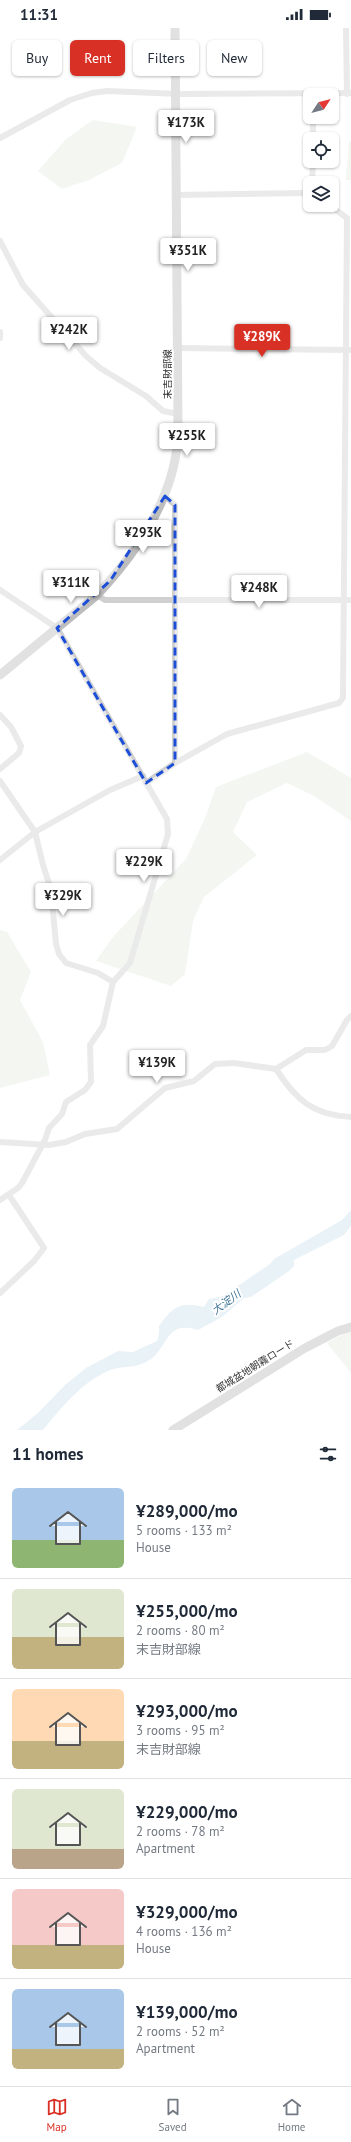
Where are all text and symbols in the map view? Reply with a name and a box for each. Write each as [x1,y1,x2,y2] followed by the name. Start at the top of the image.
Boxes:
[20,5,58,24] text: 11:31
[12,40,62,76] chip: Buy
[70,40,125,76] chip: Rent
[133,40,199,76] chip: Filters
[207,40,262,76] chip: New
[303,88,339,124] north arrow
[303,88,339,212] map controls
[158,110,214,144] pin: ¥173K
[167,114,205,131] text: ¥173K
[303,132,339,168] button: locate
[303,176,339,212] button: layers
[160,238,216,272] pin: ¥351K
[169,242,207,259] text: ¥351K
[41,317,97,351] pin: ¥242K
[50,321,88,338] text: ¥242K
[234,324,290,358] pin: ¥289K
[243,328,281,345] text: ¥289K
[161,349,174,399] street label: 末吉財部線
[159,423,215,457] pin: ¥255K
[168,427,206,444] text: ¥255K
[115,520,171,554] pin: ¥293K
[124,524,162,541] text: ¥293K
[43,570,99,604] pin: ¥311K
[52,574,90,591] text: ¥311K
[231,575,287,609] pin: ¥248K
[240,579,278,596] text: ¥248K
[116,849,172,883] pin: ¥229K
[125,853,163,870] text: ¥229K
[35,883,91,917] pin: ¥329K
[44,887,82,904] text: ¥329K
[129,1050,185,1084] pin: ¥139K
[138,1054,176,1071] text: ¥139K
[209,1286,244,1318] water label: 大淀川
[213,1337,297,1395] street label: 都城盆地朝霧ロード
[12,1443,83,1465] text: 11 homes
[317,1443,339,1465] icon: filters
[136,1500,238,1522] text: ¥289,000/mo
[44,1504,92,1552] icon: home
[136,1522,232,1539] text: 5 rooms · 133 m²
[136,1539,171,1556] text: House
[136,1600,238,1622] text: ¥255,000/mo
[44,1605,92,1653] icon: home
[136,1622,225,1639] text: 2 rooms · 80 m²
[136,1641,201,1658] text: 末吉財部線
[136,1700,238,1722] text: ¥293,000/mo
[44,1705,92,1753] icon: home
[136,1722,225,1739] text: 3 rooms · 95 m²
[136,1741,201,1758] text: 末吉財部線
[136,1801,238,1823] text: ¥229,000/mo
[44,1805,92,1853] icon: home
[136,1823,225,1840] text: 2 rooms · 78 m²
[136,1840,195,1857] text: Apartment
[136,1901,238,1923] text: ¥329,000/mo
[44,1905,92,1953] icon: home
[136,1923,232,1940] text: 4 rooms · 136 m²
[136,1940,171,1957] text: House
[136,2001,238,2023] text: ¥139,000/mo
[44,2005,92,2053] icon: home
[136,2023,225,2040] text: 2 rooms · 52 m²
[136,2040,195,2057] text: Apartment
[46,2096,68,2134] tab: Map
[159,2096,187,2134] tab: Saved
[278,2096,305,2134] tab: Home

